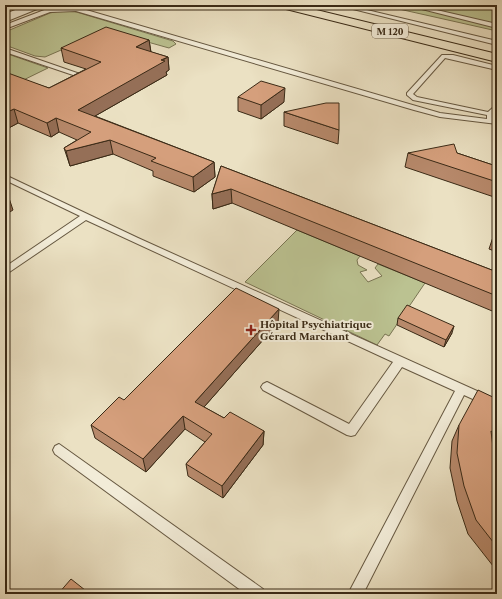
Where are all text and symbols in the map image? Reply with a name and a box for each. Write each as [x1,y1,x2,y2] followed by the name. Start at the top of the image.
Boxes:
[372,24,408,38] road number: M 120
[260,318,372,343] place label: Hôpital Psychiatrique Gérard Marchant
[245,324,257,336] marker: Hôpital Psychiatrique Gérard Marchant

